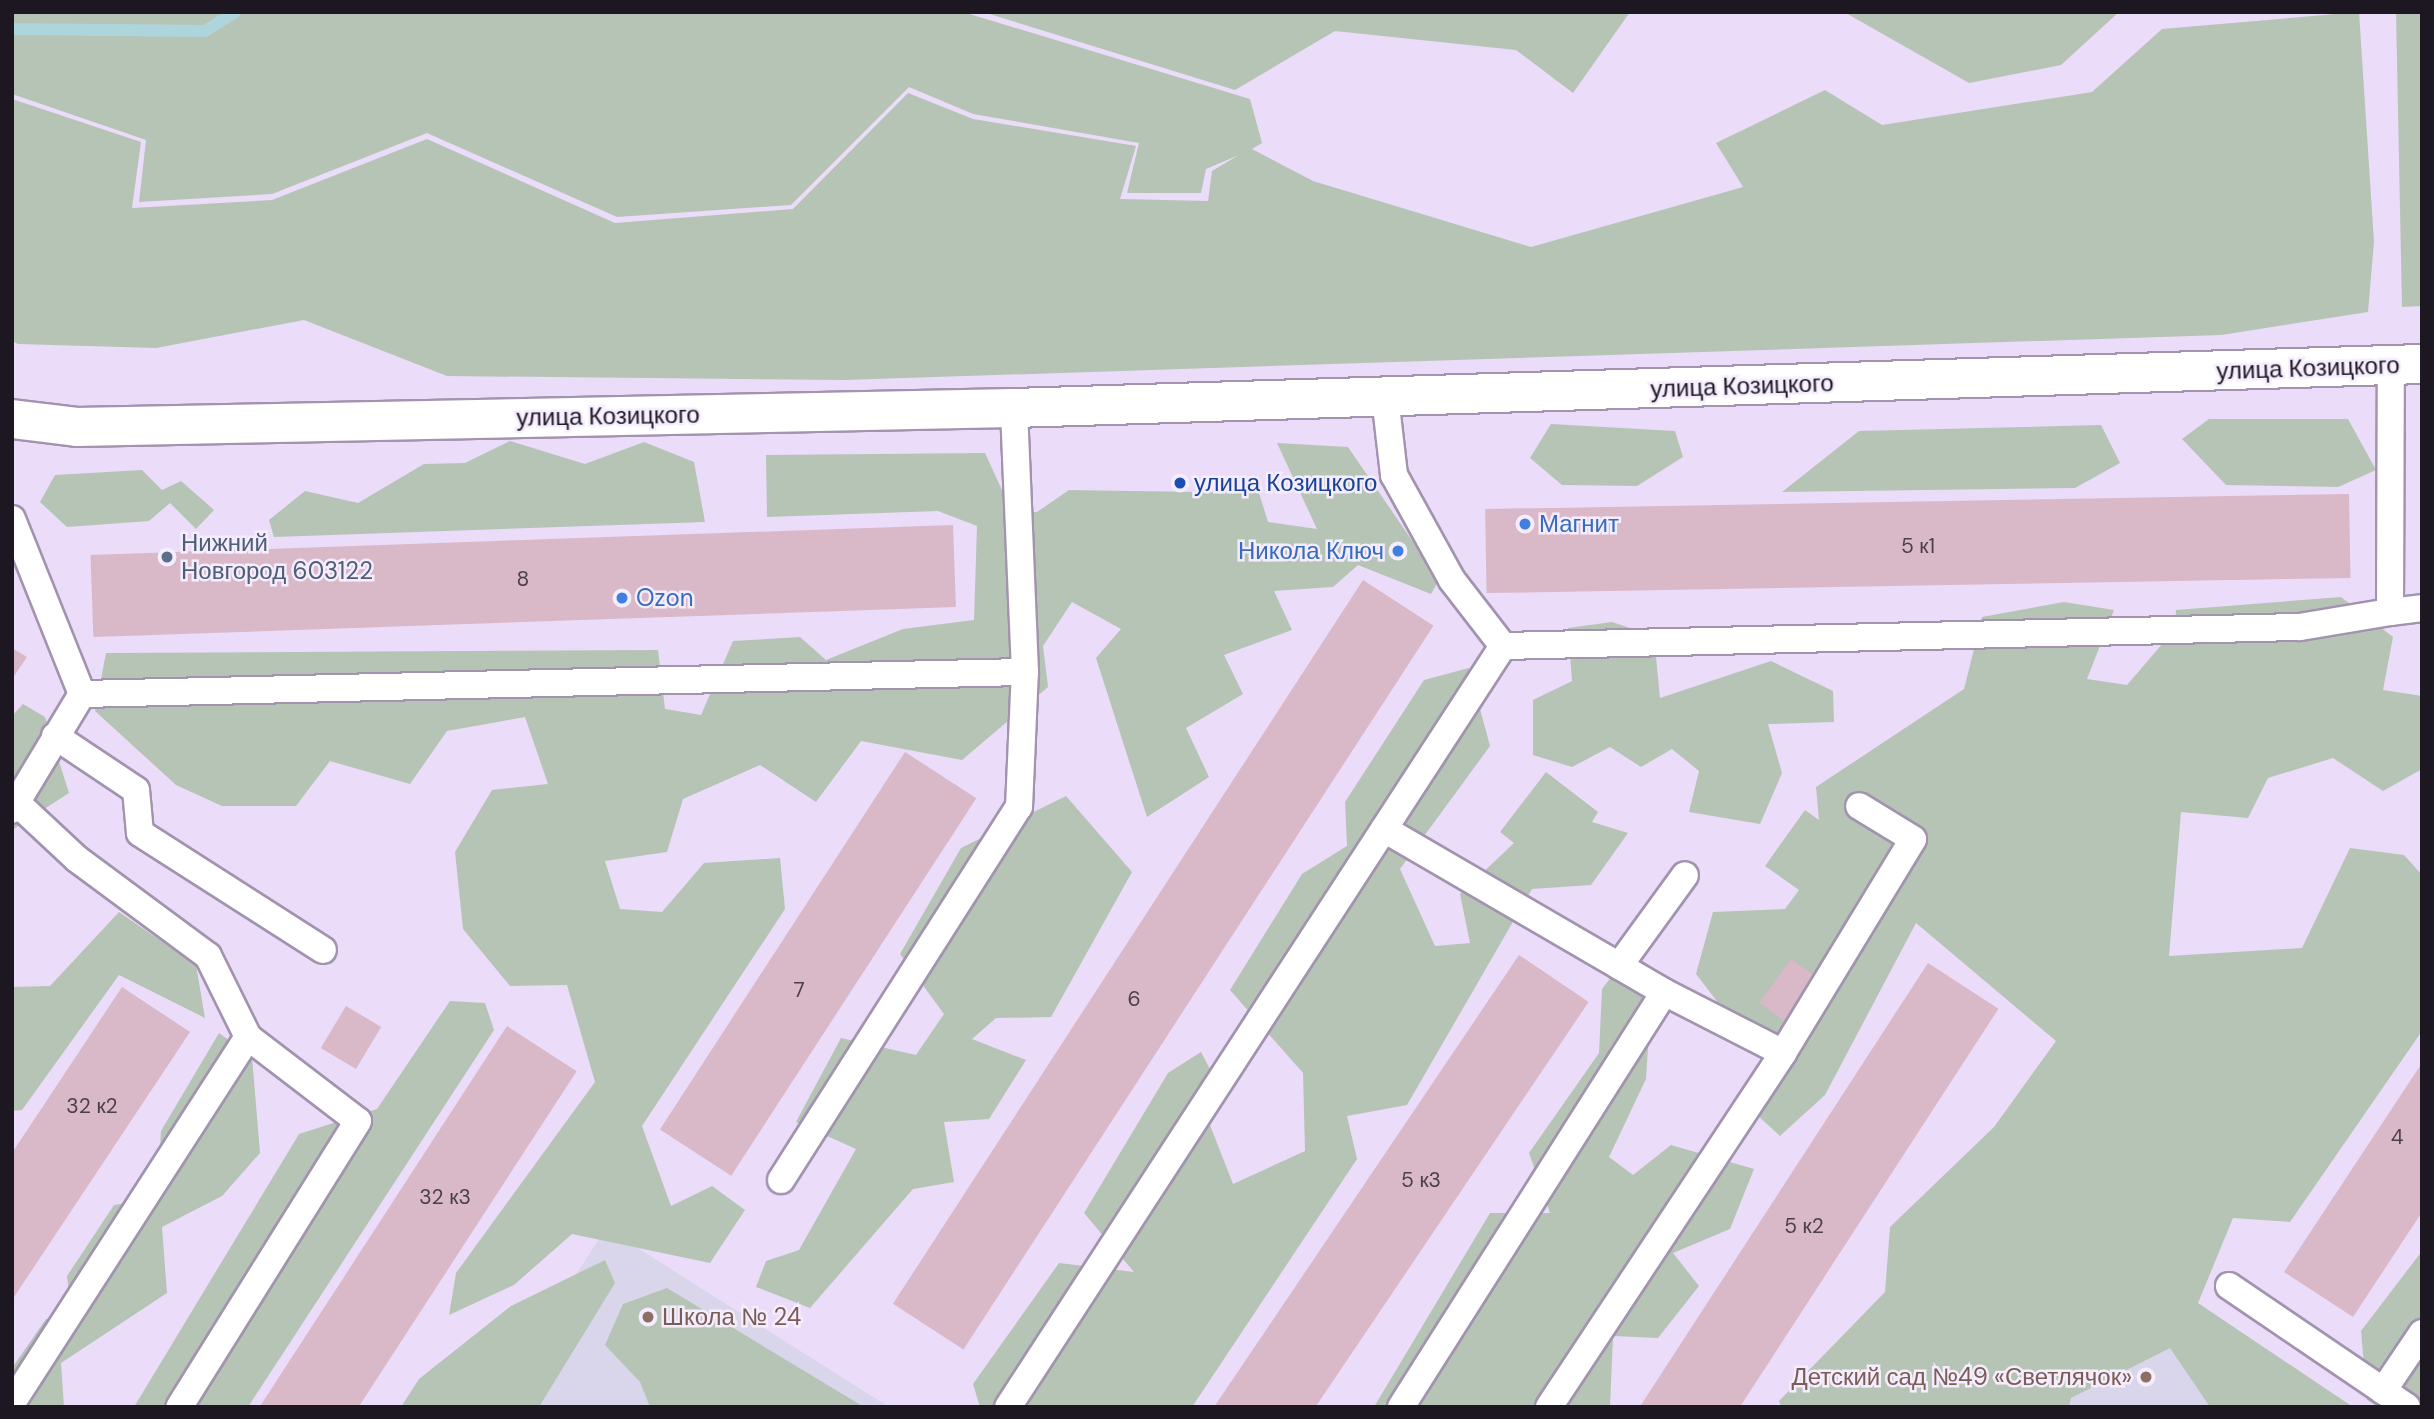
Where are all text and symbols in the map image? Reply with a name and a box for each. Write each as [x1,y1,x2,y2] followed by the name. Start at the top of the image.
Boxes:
[2216,350,2400,386] street label: улица Козицкого
[1650,368,1834,404] street label: улица Козицкого
[516,400,700,432] street label: улица Козицкого
[1194,469,1377,497] place label: улица Козицкого
[1172,475,1188,491] marker: улица Козицкого
[1539,510,1619,538] place label: Магнит
[1517,516,1533,532] marker: Магнит
[181,529,373,585] place label: Нижний Новгород 603122
[1901,533,1935,559] house number: 5 к1
[1238,537,1384,565] place label: Никола Ключ
[1390,543,1406,559] marker: Никола Ключ
[159,549,175,565] marker: Нижний Новгород 603122
[517,566,529,592] house number: 8
[636,584,694,612] place label: Ozon
[614,590,630,606] marker: Ozon
[793,977,805,1003] house number: 7
[1127,986,1141,1012] house number: 6
[66,1093,118,1119] house number: 32 к2
[2391,1124,2403,1150] house number: 4
[1401,1167,1441,1193] house number: 5 к3
[419,1184,471,1210] house number: 32 к3
[1784,1213,1824,1239] house number: 5 к2
[662,1303,801,1331] place label: Школа № 24
[640,1309,656,1325] marker: Школа № 24
[1791,1363,2132,1391] place label: Детский сад №49 «Светлячок»
[2138,1369,2154,1385] marker: Детский сад №49 «Светлячок»

